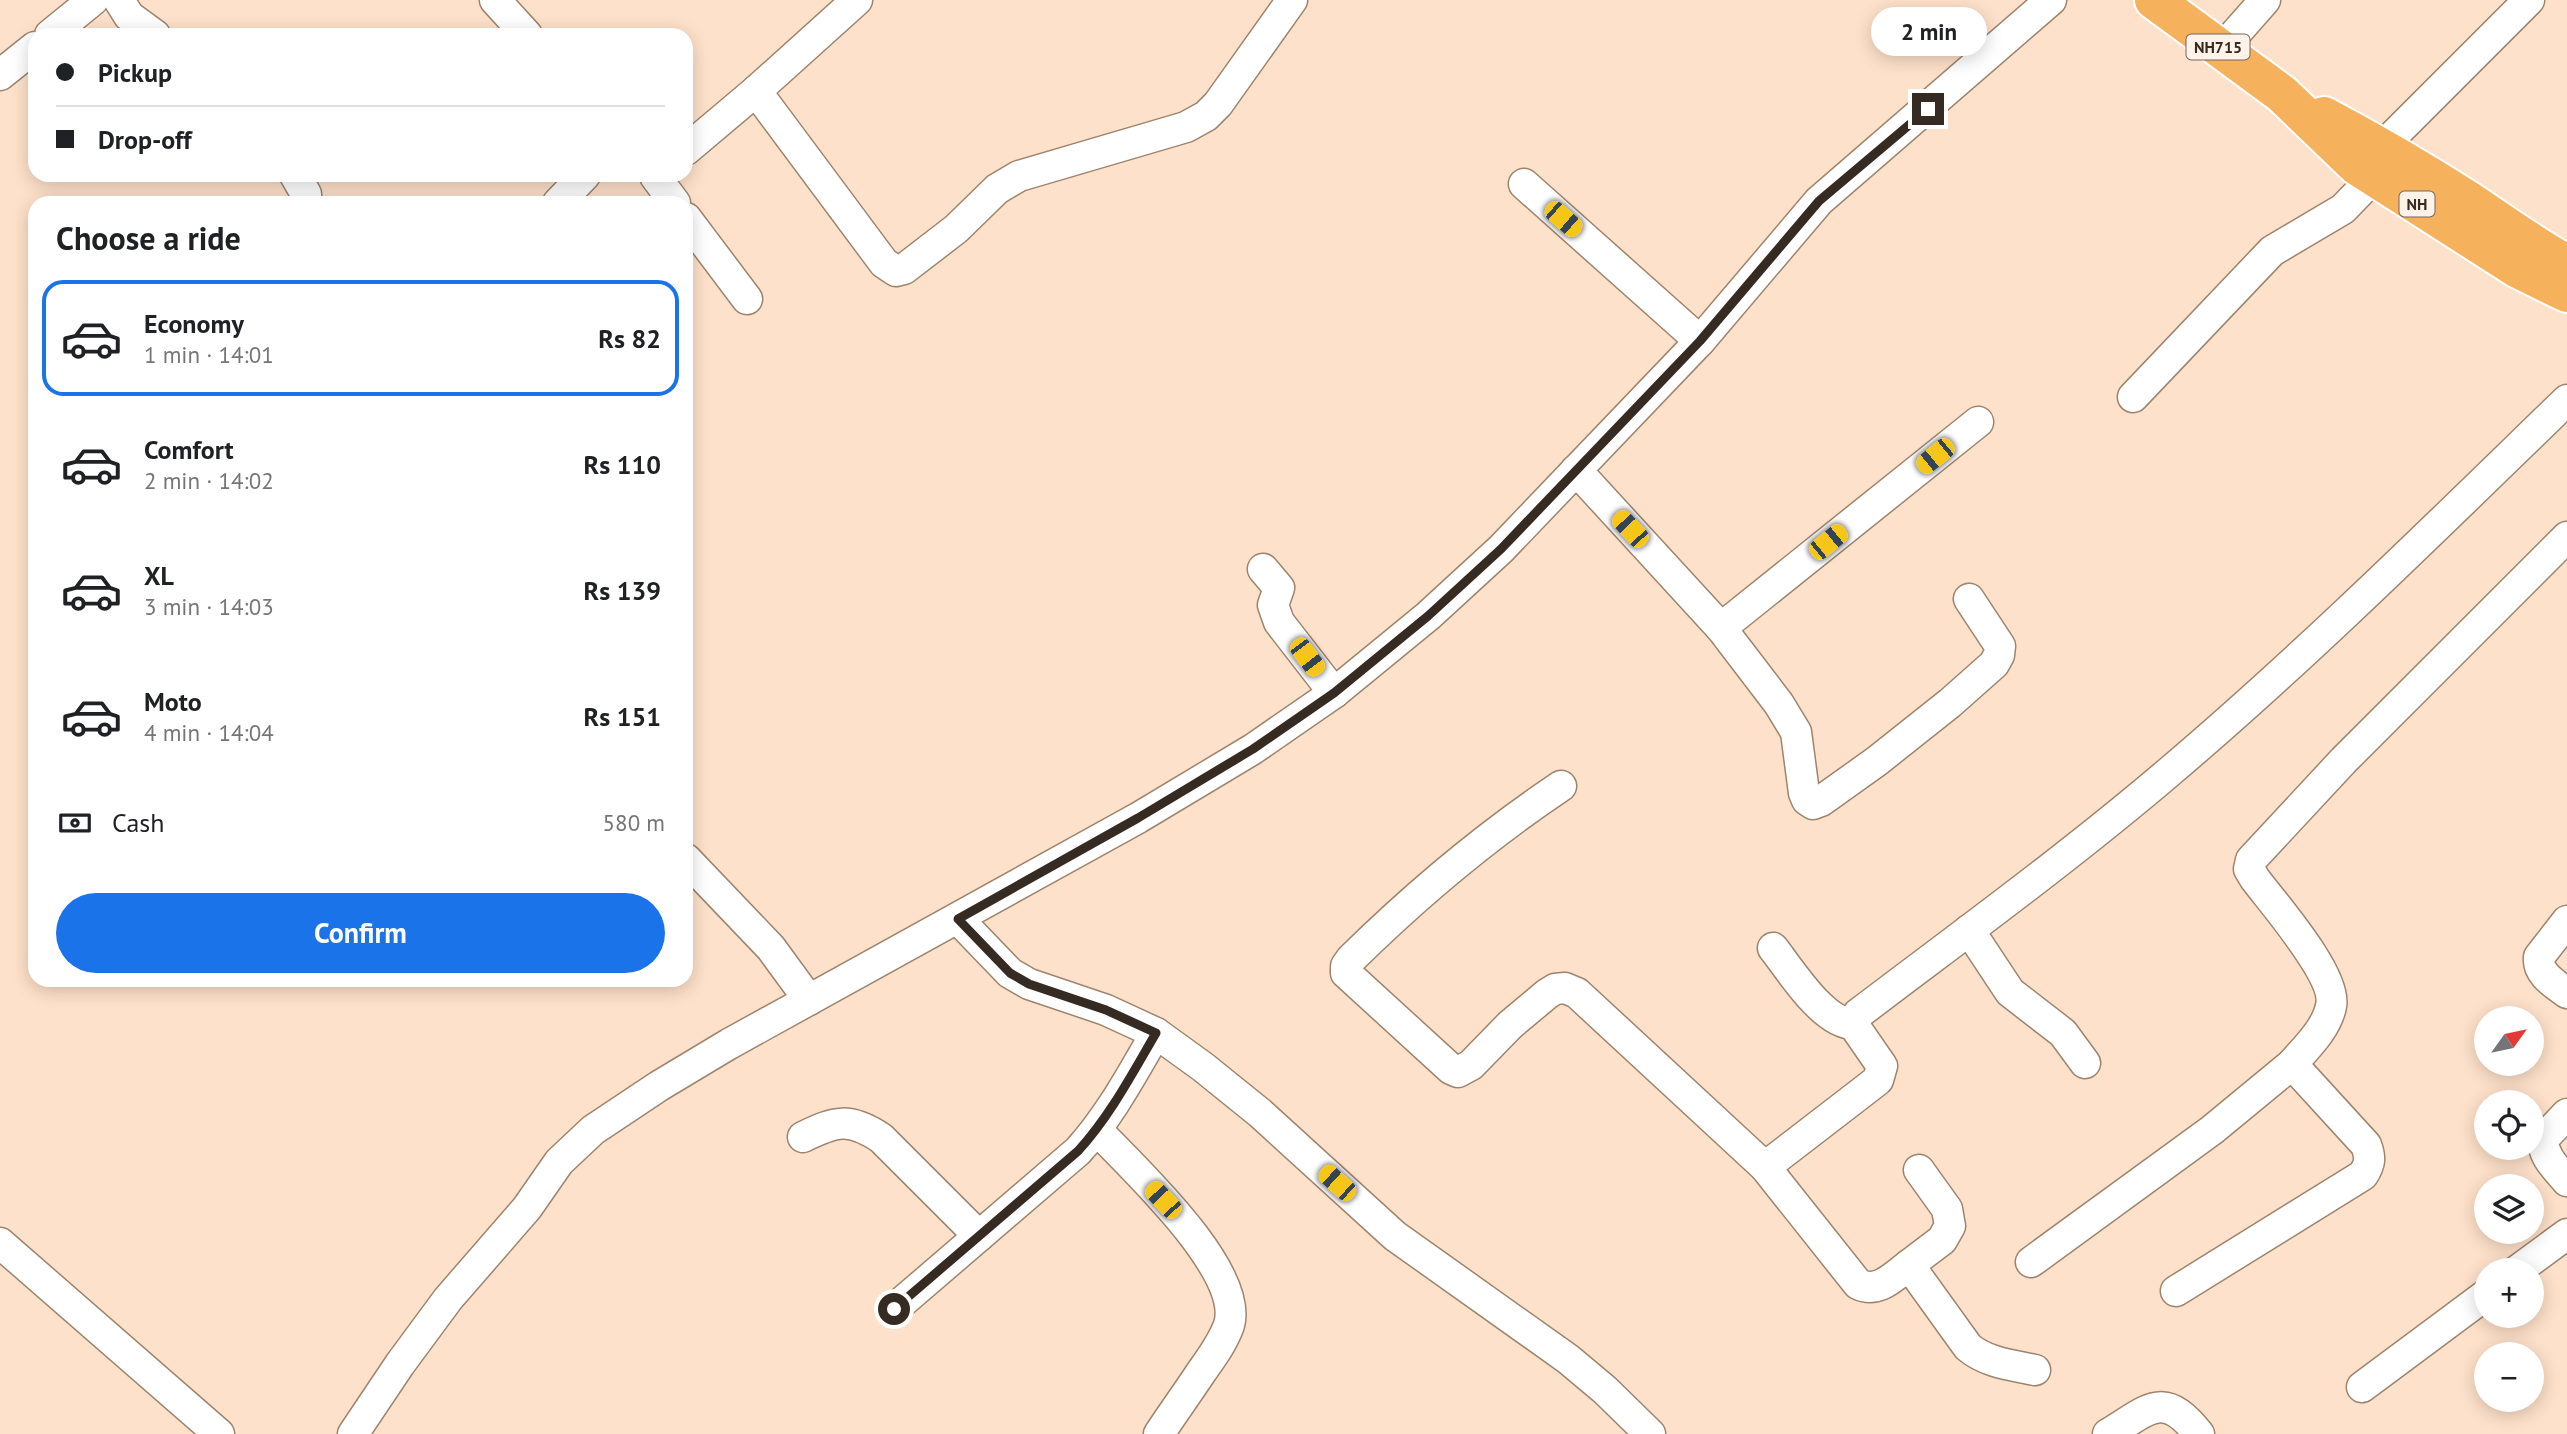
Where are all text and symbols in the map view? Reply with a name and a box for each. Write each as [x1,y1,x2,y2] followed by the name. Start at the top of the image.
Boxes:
[1870,7,1986,56] callout: 2 min
[1901,17,1957,46] text: 2 min
[2186,34,2250,60] road number: NH715
[98,56,172,89] text: Pickup
[1912,93,1944,125] route end
[98,123,192,156] text: Drop-off
[2400,192,2434,216] road number: NH
[1541,197,1586,241] car
[56,217,241,259] text: Choose a ride
[60,307,123,370] icon: car
[144,307,244,340] text: Economy
[598,322,661,355] text: Rs 82
[144,340,274,369] text: 1 min · 14:01
[60,433,123,496] icon: car
[144,433,234,466] text: Comfort
[1913,435,1958,477] car
[584,448,661,481] text: Rs 110
[144,466,274,495] text: 2 min · 14:02
[1608,506,1653,552] car
[1806,521,1851,563] car
[60,559,123,622] icon: car
[144,559,174,592] text: XL
[584,574,661,607] text: Rs 139
[144,592,274,621] text: 3 min · 14:03
[1286,634,1329,680] car
[60,685,123,748] icon: car
[144,685,202,718] text: Moto
[584,700,661,733] text: Rs 151
[144,718,274,747] text: 4 min · 14:04
[56,804,94,842] icon: cash
[112,806,164,839] text: Cash
[603,808,665,837] text: 580 m
[56,893,665,973] button: Confirm
[2474,1006,2544,1076] north arrow
[2474,1006,2544,1412] map controls
[2474,1090,2544,1160] button: locate
[1315,1161,1360,1205] car
[2474,1174,2544,1244] button: layers
[1141,1177,1186,1223] car
[2474,1258,2544,1328] button: +
[878,1293,910,1325] route start
[2474,1342,2544,1412] button: −

